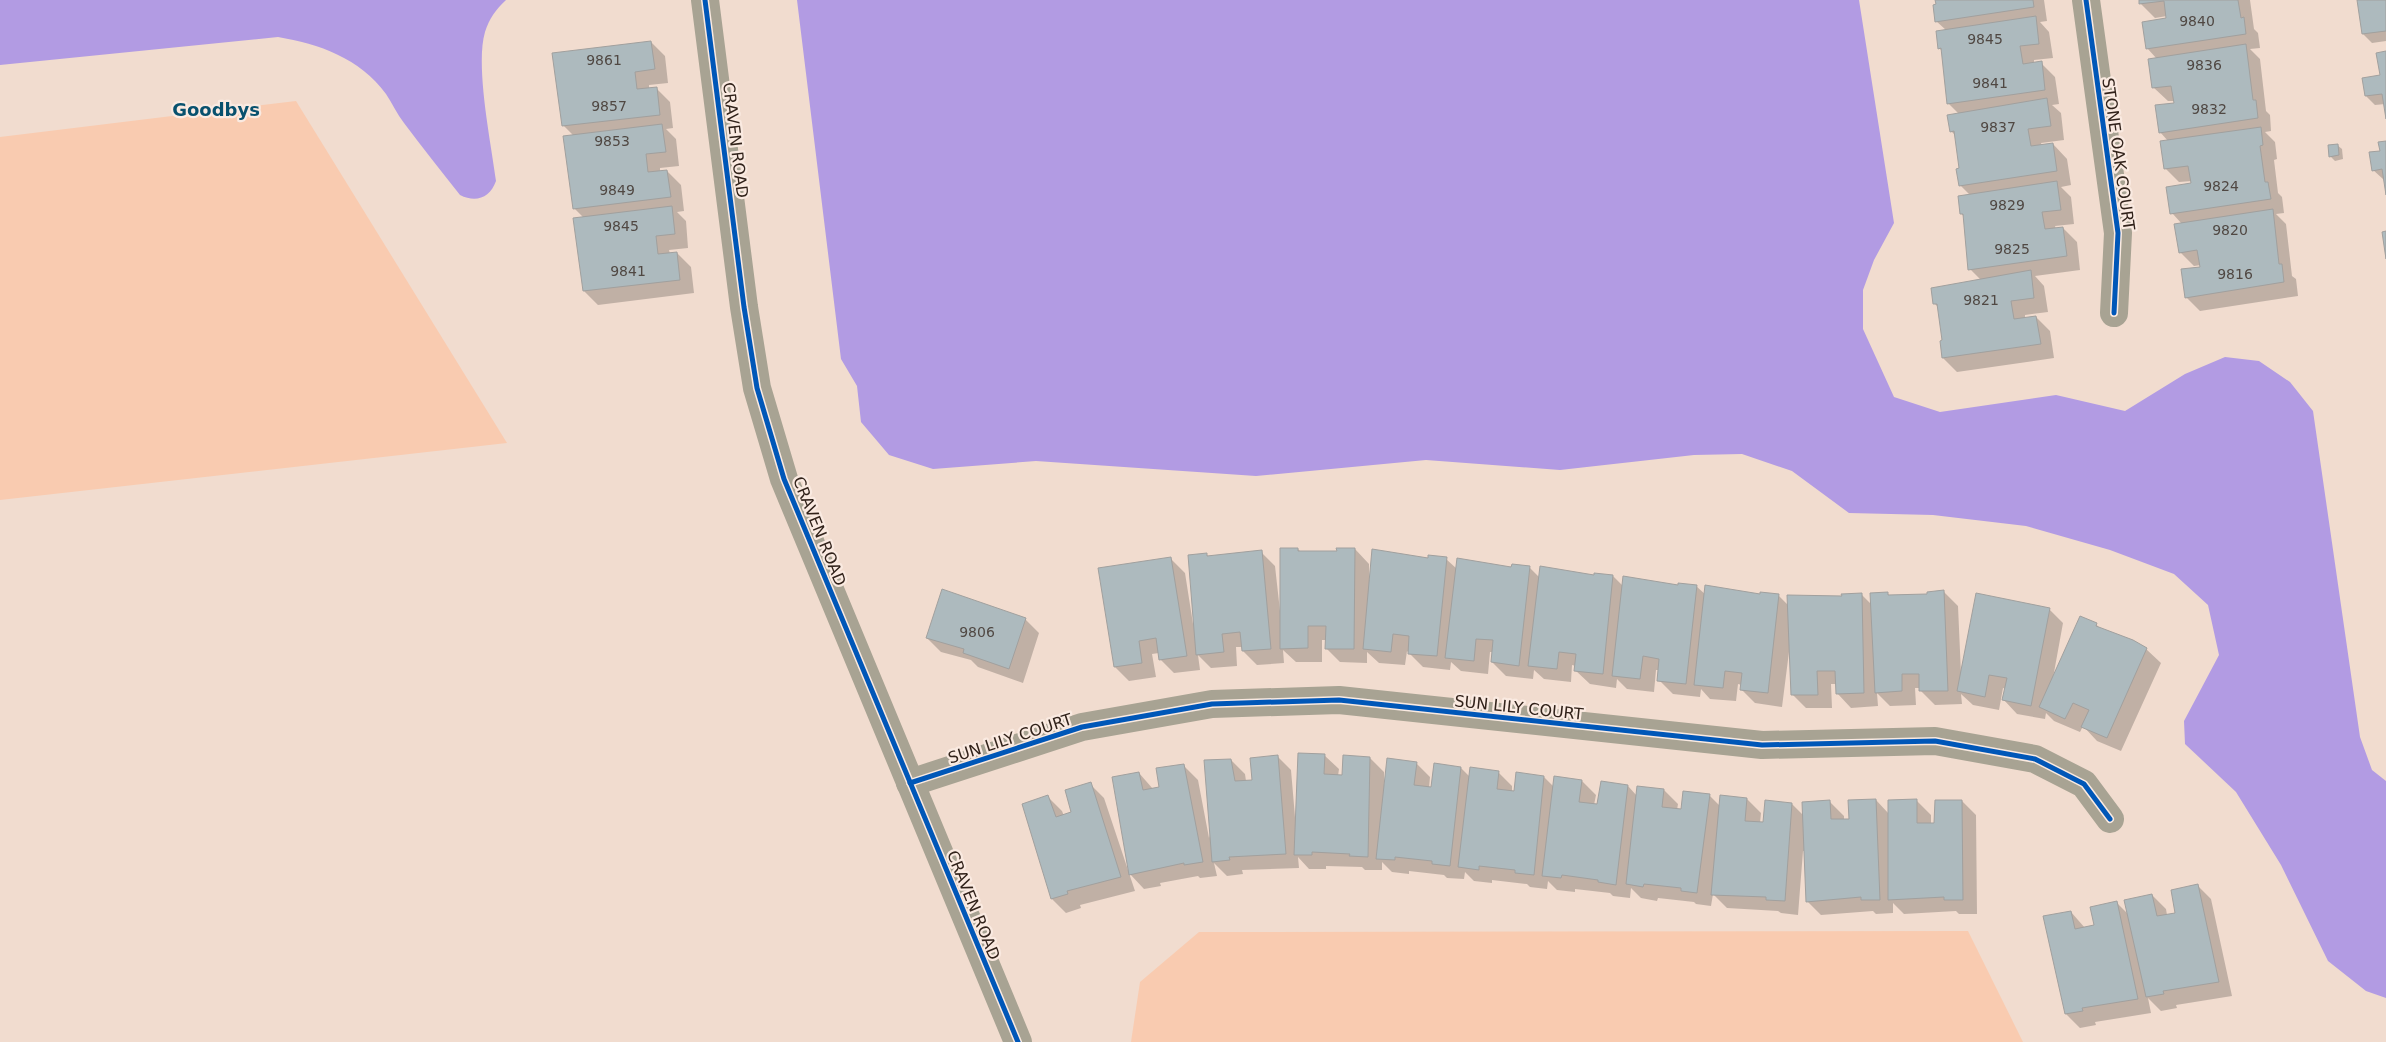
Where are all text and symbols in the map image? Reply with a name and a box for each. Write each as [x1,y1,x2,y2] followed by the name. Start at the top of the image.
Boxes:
[2179,13,2215,29] house number: 9840
[1967,31,2003,47] house number: 9845
[586,52,622,68] house number: 9861
[2186,57,2222,73] house number: 9836
[1972,75,2008,91] house number: 9841
[2098,77,2139,232] street label: STONE OAK COURT
[719,81,752,199] street label: CRAVEN ROAD
[591,98,627,114] house number: 9857
[172,99,260,120] district label: Goodbys
[2191,101,2227,117] house number: 9832
[1980,119,2016,135] house number: 9837
[594,133,630,149] house number: 9853
[2203,178,2239,194] house number: 9824
[599,182,635,198] house number: 9849
[1989,197,2025,213] house number: 9829
[603,218,639,234] house number: 9845
[2212,222,2248,238] house number: 9820
[1994,241,2030,257] house number: 9825
[610,263,646,279] house number: 9841
[2217,266,2253,282] house number: 9816
[1963,292,1999,308] house number: 9821
[789,474,850,589] street label: CRAVEN ROAD
[959,624,995,640] house number: 9806
[1454,691,1585,724] street label: SUN LILY COURT
[946,709,1075,768] street label: SUN LILY COURT
[943,848,1004,963] street label: CRAVEN ROAD

